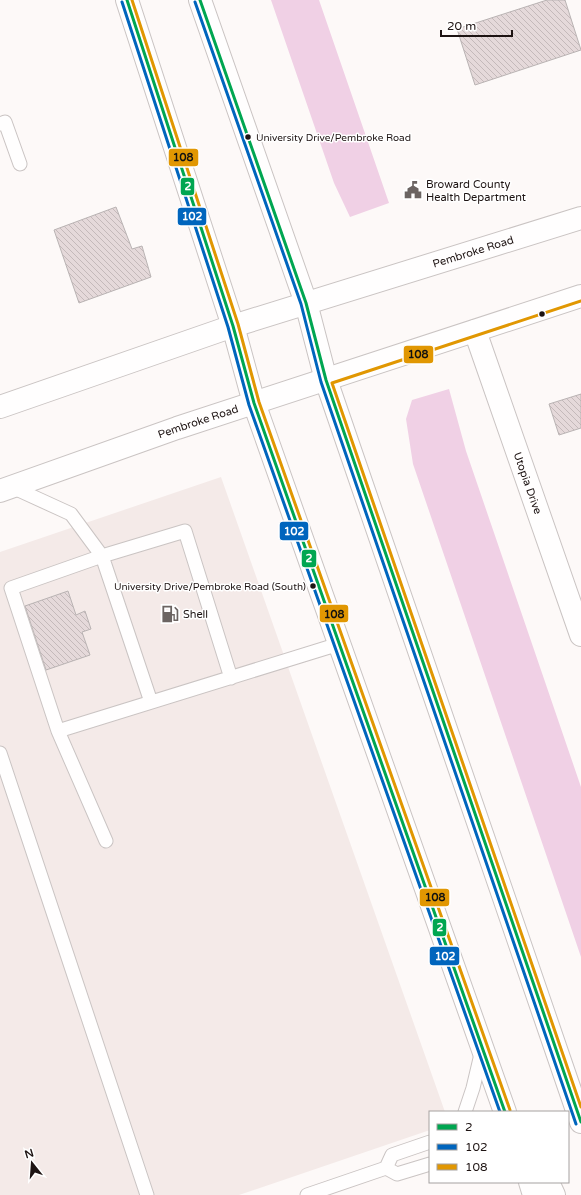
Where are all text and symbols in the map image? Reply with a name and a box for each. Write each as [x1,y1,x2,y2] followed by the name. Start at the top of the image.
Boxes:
[441,12,512,38] scale bar
[447,19,476,33] text: 20 m
[243,132,253,142] marker: University Drive/Pembroke Road
[256,132,411,144] place label: University Drive/Pembroke Road
[168,148,199,167] line badge: 108
[173,151,193,164] text: 108
[180,177,195,196] line badge: 2
[426,178,526,204] place label: Broward County Health Department
[185,180,192,193] text: 2
[403,180,423,200] public building icon: Broward County Health Department
[177,207,207,226] line badge: 102
[182,210,202,223] text: 102
[431,233,515,271] street label: Pembroke Road
[537,309,547,319] unlabelled marker
[403,345,434,364] line badge: 108
[408,348,428,361] text: 108
[156,402,240,441] street label: Pembroke Road
[511,450,544,516] street label: Utopia Drive
[279,521,309,541] line badge: 102
[284,525,304,538] text: 102
[301,549,317,568] line badge: 2
[306,552,313,565] text: 2
[114,581,306,593] place label: University Drive/Pembroke Road (South)
[308,581,318,591] marker: University Drive/Pembroke Road (South)
[160,604,180,624] fuel station icon: Shell
[319,604,349,623] line badge: 108
[183,608,208,621] place label: Shell
[324,608,344,621] text: 108
[419,888,450,907] line badge: 108
[425,891,445,904] text: 108
[432,918,447,937] line badge: 2
[437,921,444,934] text: 2
[429,946,460,966] line badge: 102
[435,950,455,963] text: 102
[429,1111,569,1183] legend
[465,1120,473,1134] text: 2
[465,1140,488,1154] text: 102
[12,1143,52,1183] north arrow
[23,1146,35,1161] text: N
[465,1160,488,1174] text: 108

